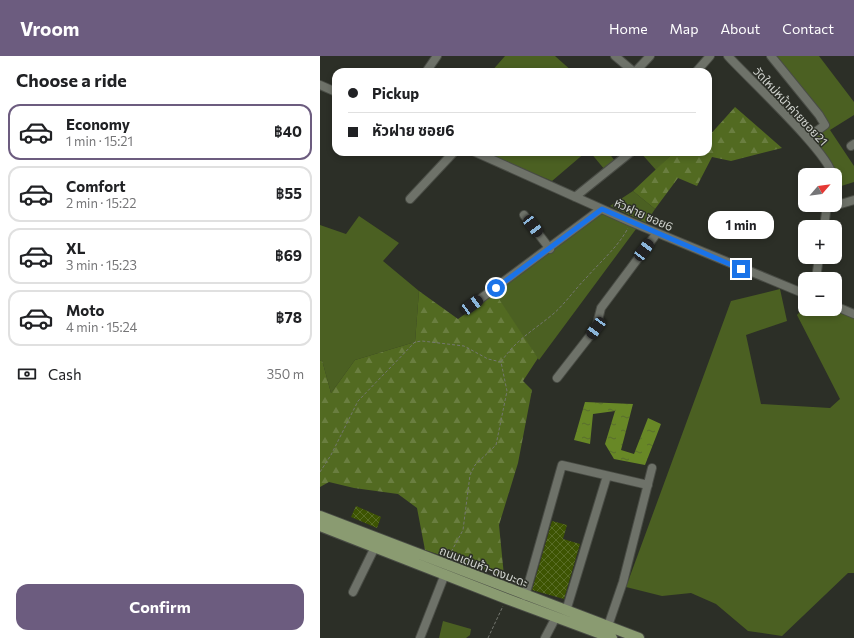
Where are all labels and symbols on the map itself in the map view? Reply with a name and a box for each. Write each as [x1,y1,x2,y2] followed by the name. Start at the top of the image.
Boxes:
[751,64,831,148] street label: วัดใหม่หน้าค่ายซอย21
[798,168,842,212] north arrow
[612,195,676,233] street label: หัวฝาย ซอย6
[708,211,774,239] callout: 1 min
[521,213,545,239] car
[632,237,656,263] car
[732,260,750,278] route end
[487,279,505,297] route start
[459,293,485,317] car
[584,315,608,341] car
[438,543,530,589] street label: ถนนเด่นห้า-ดงมะดะ

